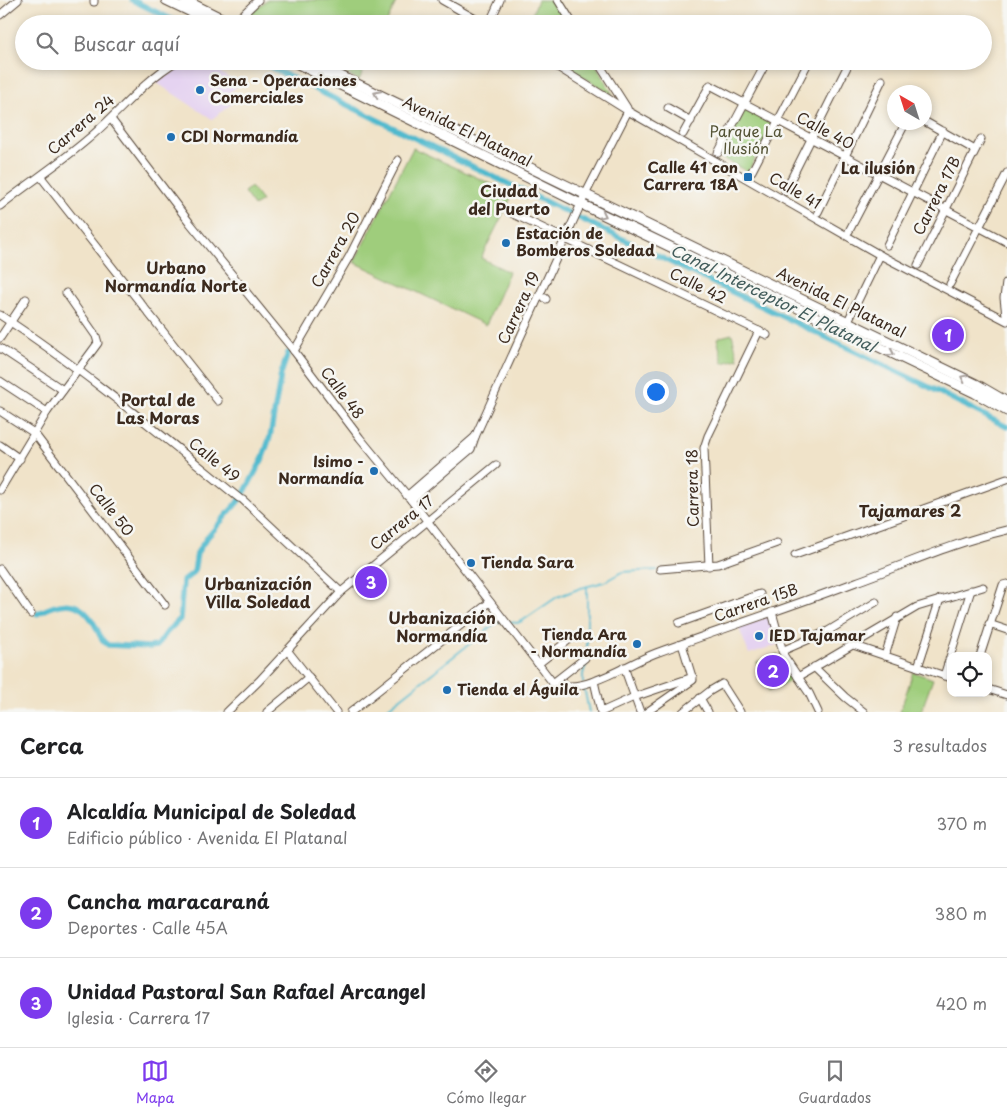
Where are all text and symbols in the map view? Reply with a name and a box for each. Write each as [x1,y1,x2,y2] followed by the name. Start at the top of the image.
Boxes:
[15,15,992,70] search box
[33,29,61,57] icon: search
[73,29,180,57] text: Buscar aquí
[210,68,357,108] place label: Sena - Operaciones Comerciales
[194,84,206,96] marker: Sena - Operaciones Comerciales
[887,85,932,130] north arrow
[41,88,119,160] street label: Carrera 24
[399,89,536,172] street label: Avenida El Platanal
[373,90,382,100] one-way arrow
[793,105,859,154] street label: Calle 40
[710,119,783,159] park label: Parque La Ilusión
[181,124,299,147] place label: CDI Normandía
[165,131,177,143] marker: CDI Normandía
[906,152,965,239] street label: Carrera 17B
[643,155,738,195] place label: Calle 41 con Carrera 18A
[841,155,915,179] district label: La ilusión
[765,165,826,214] street label: Calle 41
[742,171,754,183] marker: Calle 41 con Carrera 18A
[468,178,550,220] district label: Ciudad del Puerto
[304,207,365,291] street label: Carrera 20
[598,208,607,219] one-way arrow
[516,221,655,261] place label: Estación de Bomberos Soledad
[500,237,512,249] marker: Estación de Bomberos Soledad
[667,237,882,358] water label: Canal Interceptor El Platanal
[105,255,247,297] district label: Urbano Normandía Norte
[773,260,910,343] street label: Avenida El Platanal
[666,261,731,308] street label: Calle 42
[491,267,545,348] street label: Carrera 19
[932,316,964,354] pin: 1
[886,347,895,357] one-way arrow
[316,361,371,423] street label: Calle 48
[960,374,969,384] one-way arrow
[643,379,669,405] your location
[116,387,200,429] district label: Portal de Las Moras
[184,431,246,487] street label: Calle 49
[278,449,365,489] place label: Isimo - Normandía
[679,449,704,527] street label: Carrera 18
[368,465,380,477] marker: Isimo - Normandía
[84,478,140,541] street label: Calle 50
[364,489,438,555] street label: Carrera 17
[859,498,961,522] district label: Tajamares 2
[481,550,575,573] place label: Tienda Sara
[465,557,477,569] marker: Tienda Sara
[355,563,387,601] pin: 3
[204,571,312,613] district label: Urbanización Villa Soledad
[710,576,801,627] street label: Carrera 15B
[388,605,496,647] district label: Urbanización Normandía
[530,622,628,662] place label: Tienda Ara - Normandía
[769,623,866,646] place label: IED Tajamar
[753,630,765,642] marker: IED Tajamar
[631,638,643,650] marker: Tienda Ara - Normandía
[757,652,789,690] pin: 2
[947,652,992,697] map controls
[947,652,992,697] button: locate
[457,677,579,700] place label: Tienda el Águila
[441,684,453,696] marker: Tienda el Águila
[20,729,84,761] text: Cerca
[892,733,987,757] text: 3 resultados
[67,797,356,825] text: Alcaldía Municipal de Soledad
[32,811,40,835] text: 1
[937,811,987,835] text: 370 m
[67,825,347,849] text: Edificio público · Avenida El Platanal
[67,887,270,915] text: Cancha maracaraná
[30,901,42,925] text: 2
[935,901,987,925] text: 380 m
[67,915,228,939] text: Deportes · Calle 45A
[67,977,426,1005] text: Unidad Pastoral San Rafael Arcangel
[31,991,41,1015] text: 3
[936,991,987,1015] text: 420 m
[67,1005,210,1029] text: Iglesia · Carrera 17
[136,1057,174,1108] tab: Mapa
[446,1057,526,1108] tab: Cómo llegar
[798,1057,871,1108] tab: Guardados

